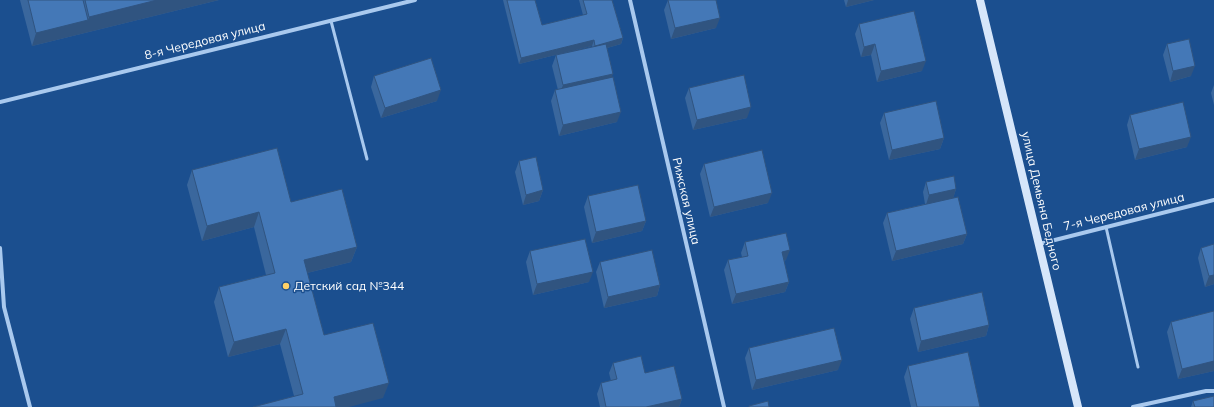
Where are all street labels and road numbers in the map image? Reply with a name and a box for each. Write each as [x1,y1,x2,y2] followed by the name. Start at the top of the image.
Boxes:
[143,19,267,63] street label: 8-я Чередовая улица
[1018,130,1064,272] street label: улица Демьяна Бедного
[669,156,703,246] street label: Рижская улица
[1062,190,1186,234] street label: 7-я Чередовая улица

